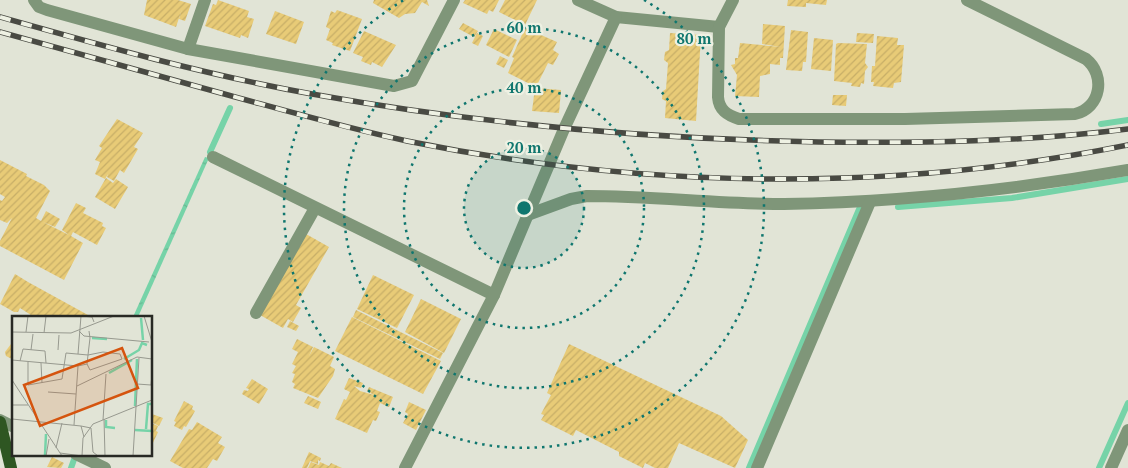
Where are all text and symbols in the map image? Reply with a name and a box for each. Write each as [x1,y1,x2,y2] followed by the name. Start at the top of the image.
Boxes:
[507,17,542,37] text: 60 m
[677,28,712,48] text: 80 m
[507,77,542,97] text: 40 m
[507,137,542,157] text: 20 m
[515,199,533,217] centre of rings
[12,316,152,456] inset map

